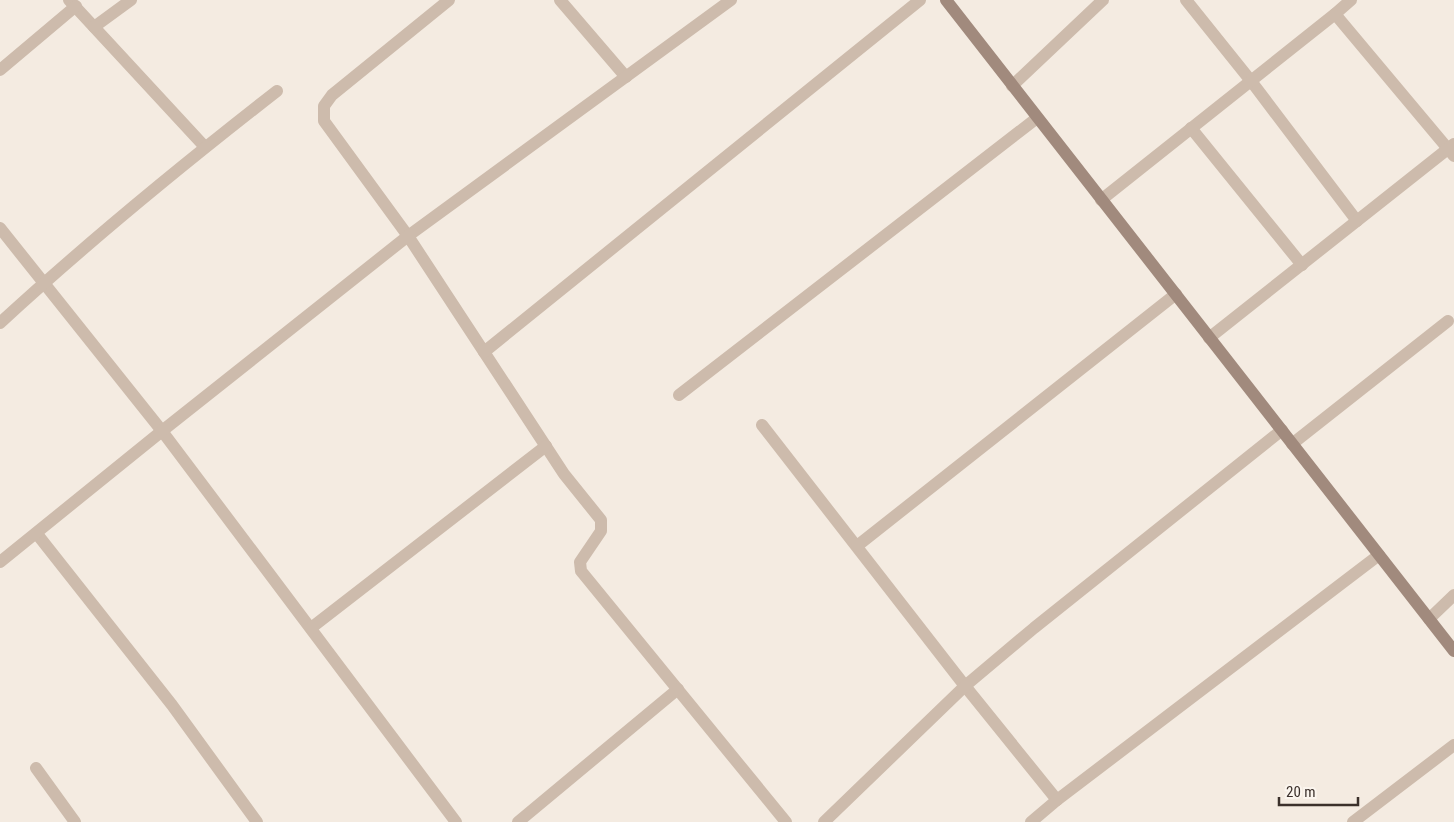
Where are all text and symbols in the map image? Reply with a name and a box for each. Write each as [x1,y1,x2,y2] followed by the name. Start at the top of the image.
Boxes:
[1279,774,1358,806] scale bar
[1286,783,1316,801] text: 20 m

